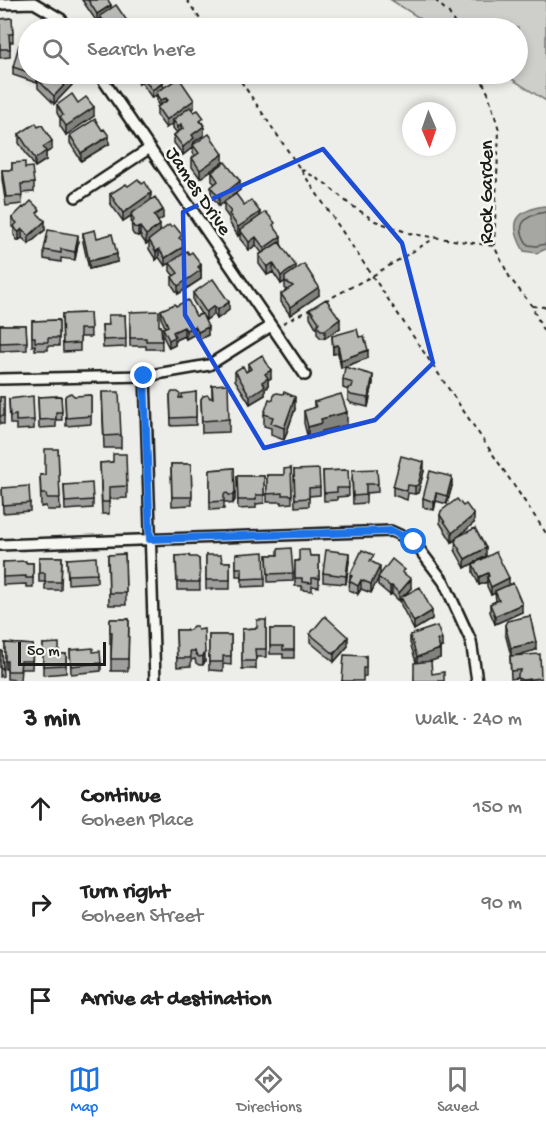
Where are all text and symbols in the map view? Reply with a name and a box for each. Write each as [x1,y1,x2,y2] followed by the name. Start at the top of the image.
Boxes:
[18,18,528,84] search box
[39,35,72,68] icon: search
[87,38,195,64] text: Search here
[402,102,456,156] north arrow
[477,140,500,244] street label: Rock Garden
[159,143,236,241] street label: James Drive
[130,362,156,388] route end
[400,528,426,554] route start
[18,639,106,666] scale bar
[27,643,60,662] text: 50 m
[24,705,80,736] text: 3 min
[415,709,522,732] text: Walk · 240 m
[81,784,161,810] text: Continue
[24,792,57,825] icon: ahead
[473,797,522,820] text: 150 m
[81,810,193,833] text: Goheen Place
[81,880,169,906] text: Turn right
[24,888,57,921] icon: right
[482,893,522,916] text: 90 m
[81,906,203,929] text: Goheen Street
[24,984,57,1017] icon: arrive
[81,987,271,1013] text: Arrive at destination
[68,1063,101,1118] tab: Map
[236,1063,302,1118] tab: Directions
[437,1063,478,1118] tab: Saved

